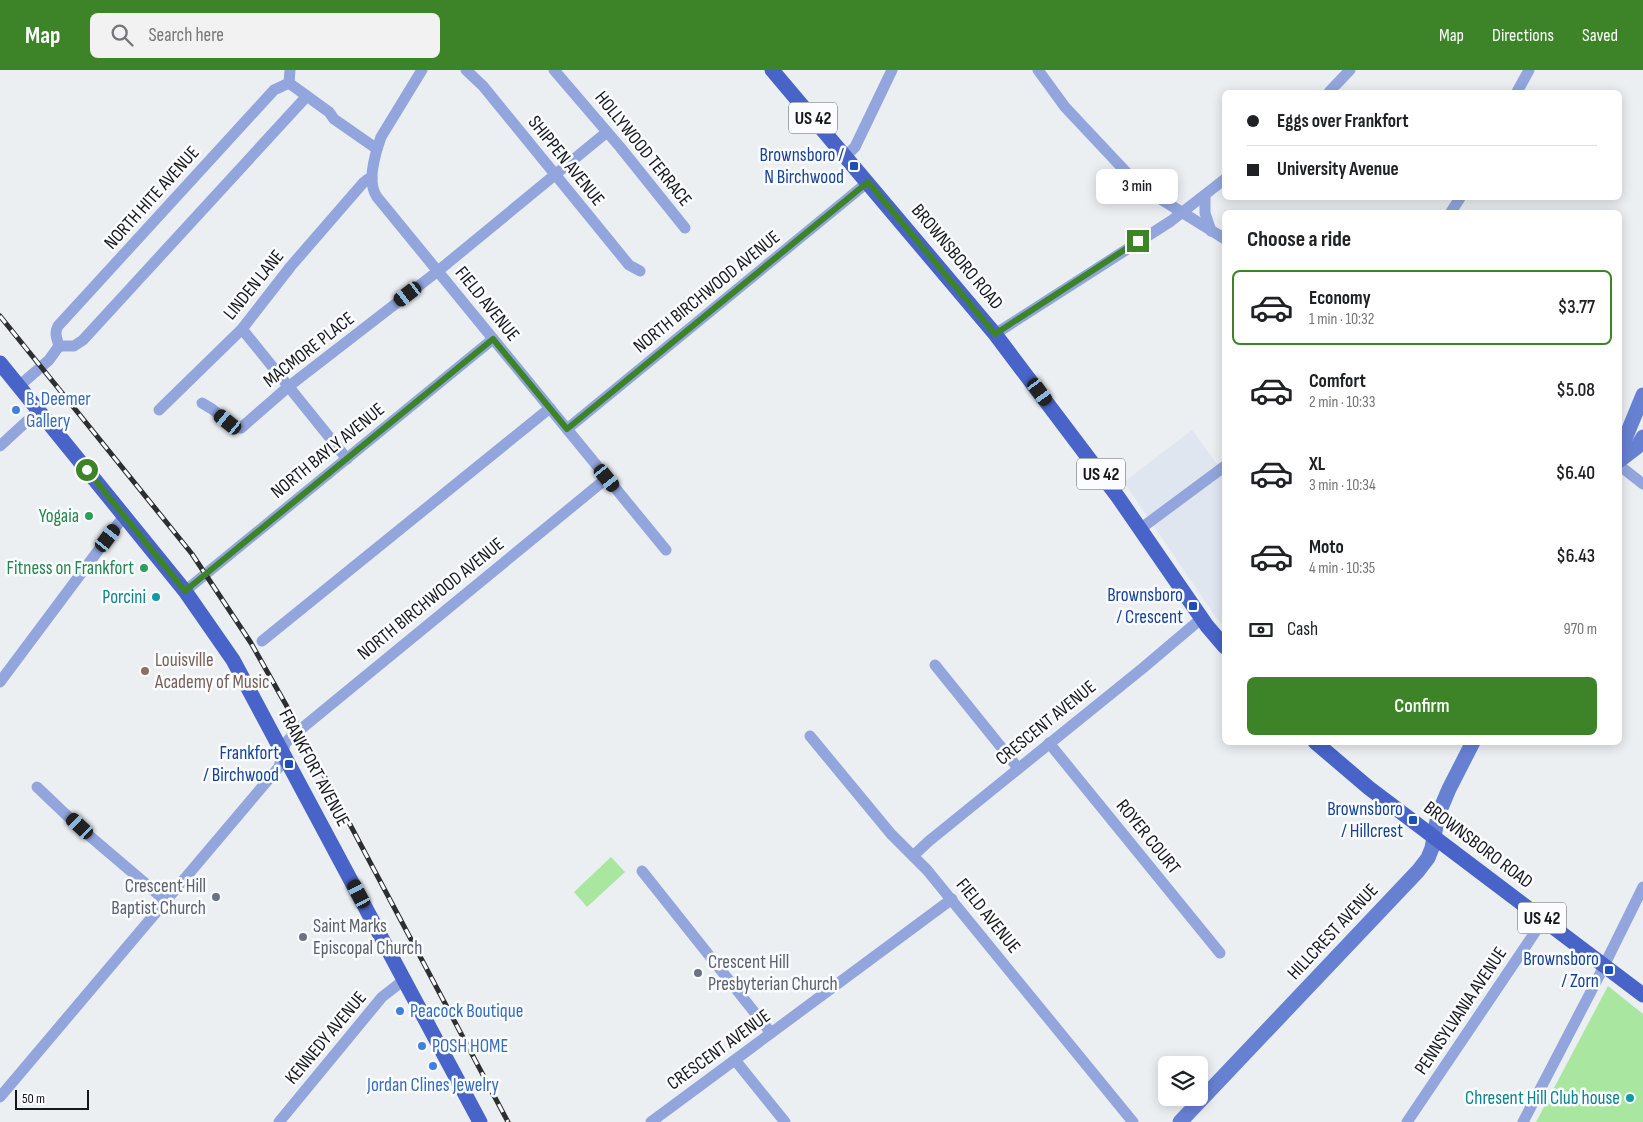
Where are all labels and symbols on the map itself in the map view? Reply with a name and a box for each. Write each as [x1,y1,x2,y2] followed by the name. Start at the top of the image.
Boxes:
[590,87,696,211] street label: HOLLYWOOD TERRACE
[789,102,837,134] road number: US 42
[523,111,609,211] street label: SHIPPEN AVENUE
[100,142,204,254] street label: NORTH HITE AVENUE
[760,144,844,189] place label: Brownsboro / N Birchwood
[848,160,860,172] marker: Brownsboro / N Birchwood
[1097,169,1179,204] callout: 3 min
[906,199,1008,315] street label: BROWNSBORO ROAD
[629,226,785,358] street label: NORTH BIRCHWOOD AVENUE
[1127,230,1149,252] route end
[219,245,289,325] street label: LINDEN LANE
[450,262,524,346] street label: FIELD AVENUE
[391,279,424,309] car
[259,307,359,393] street label: MACMORE PLACE
[1025,375,1054,409] car
[26,388,91,433] place label: B. Deemer Gallery
[267,398,389,504] street label: NORTH BAYLY AVENUE
[10,404,22,416] marker: B. Deemer Gallery
[211,407,244,437] car
[1077,458,1125,489] road number: US 42
[76,459,98,481] route start
[591,462,622,494] car
[39,505,79,528] place label: Yogaia
[83,510,95,522] marker: Yogaia
[92,522,123,554] car
[353,533,509,665] street label: NORTH BIRCHWOOD AVENUE
[6,557,134,580] place label: Fitness on Frankfort
[138,562,150,574] marker: Fitness on Frankfort
[1107,584,1183,629] place label: Brownsboro / Crescent
[102,586,146,609] place label: Porcini
[150,591,162,603] marker: Porcini
[1187,600,1199,612] marker: Brownsboro / Crescent
[154,649,270,694] place label: Louisville Academy of Music
[139,665,151,677] marker: Louisville Academy of Music
[991,676,1101,770] street label: CRESCENT AVENUE
[274,706,354,830] street label: FRANKFORT AVENUE
[203,742,279,787] place label: Frankfort / Birchwood
[283,758,295,770] marker: Frankfort / Birchwood
[1111,795,1185,879] street label: ROYER COURT
[1419,796,1537,894] street label: BROWNSBORO ROAD
[1327,798,1403,843] place label: Brownsboro / Hillcrest
[63,810,96,842] car
[1407,814,1419,826] marker: Brownsboro / Hillcrest
[951,874,1025,958] street label: FIELD AVENUE
[111,875,206,920] place label: Crescent Hill Baptist Church
[345,877,372,911] car
[1283,879,1383,985] street label: HILLCREST AVENUE
[210,891,222,903] marker: Crescent Hill Baptist Church
[1518,902,1566,934] road number: US 42
[313,915,422,960] place label: Saint Marks Episcopal Church
[297,931,309,943] marker: Saint Marks Episcopal Church
[1410,943,1512,1079] street label: PENNSYLVANIA AVENUE
[1523,948,1599,993] place label: Brownsboro / Zorn
[708,951,838,996] place label: Crescent Hill Presbyterian Church
[1603,964,1615,976] marker: Brownsboro / Zorn
[692,967,704,979] marker: Crescent Hill Presbyterian Church
[280,987,372,1089] street label: KENNEDY AVENUE
[410,1000,523,1023] place label: Peacock Boutique
[394,1005,406,1017] marker: Peacock Boutique
[663,1005,775,1095] street label: CRESCENT AVENUE
[432,1035,508,1058] place label: POSH HOME
[416,1040,428,1052] marker: POSH HOME
[427,1060,439,1072] marker: Jordan Clines Jewelry
[366,1074,500,1097] place label: Jordan Clines Jewelry
[15,1087,89,1110] scale bar
[1465,1087,1620,1110] place label: Chresent Hill Club house
[1624,1092,1636,1104] marker: Chresent Hill Club house

